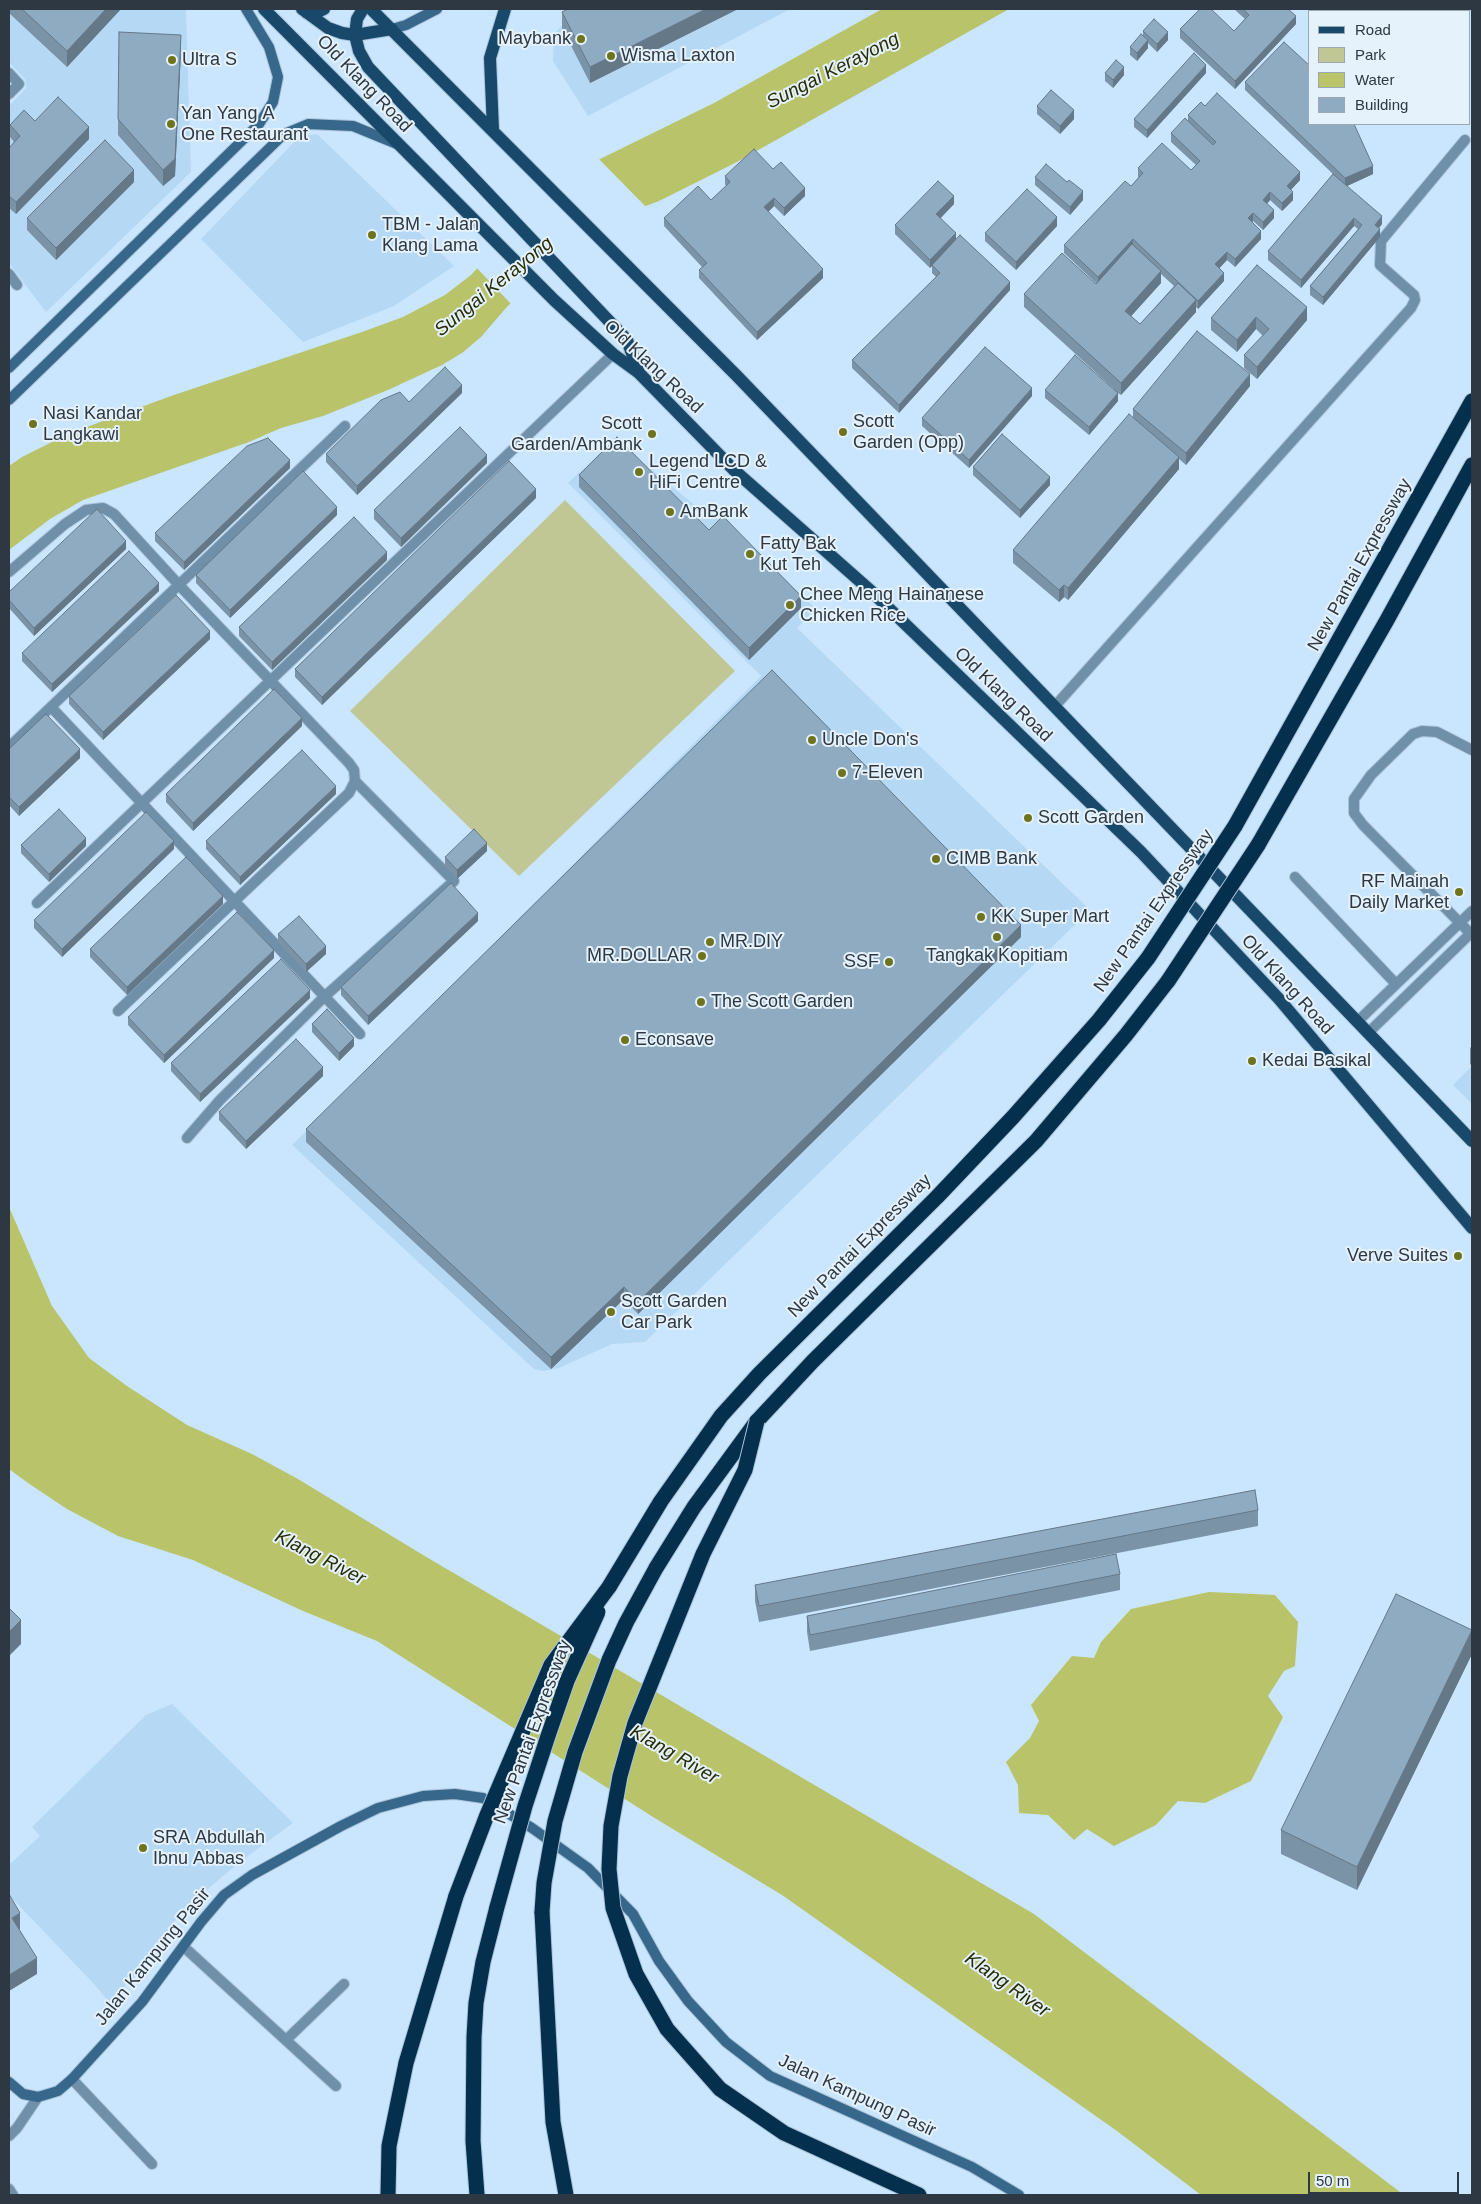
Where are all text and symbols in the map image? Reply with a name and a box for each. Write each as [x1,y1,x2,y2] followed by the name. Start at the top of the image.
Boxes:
[1308,10,1471,125] legend
[1355,21,1391,38] text: Road
[498,28,571,50] place label: Maybank
[763,28,903,114] water label: Sungai Kerayong
[312,31,416,137] street label: Old Klang Road
[575,33,587,45] marker: Maybank
[621,45,735,67] place label: Wisma Laxton
[1355,46,1386,63] text: Park
[182,49,237,71] place label: Ultra S
[605,50,617,62] marker: Wisma Laxton
[166,54,178,66] marker: Ultra S
[1355,71,1394,88] text: Water
[1355,96,1408,113] text: Building
[181,103,308,146] place label: Yan Yang A One Restaurant
[165,118,177,130] marker: Yan Yang A One Restaurant
[382,214,479,256] place label: TBM - Jalan Klang Lama
[366,229,378,241] marker: TBM - Jalan Klang Lama
[430,232,558,342] water label: Sungai Kerayong
[599,316,707,418] street label: Old Klang Road
[43,403,142,446] place label: Nasi Kandar Langkawi
[853,411,964,454] place label: Scott Garden (Opp)
[511,413,642,456] place label: Scott Garden/Ambank
[27,418,39,430] marker: Nasi Kandar Langkawi
[837,426,849,438] marker: Scott Garden (Opp)
[646,428,658,440] marker: Scott Garden/Ambank
[649,451,767,494] place label: Legend LCD & HiFi Centre
[633,466,645,478] marker: Legend LCD & HiFi Centre
[1304,475,1416,655] street label: New Pantai Expressway
[680,501,748,523] place label: AmBank
[664,506,676,518] marker: AmBank
[760,533,836,576] place label: Fatty Bak Kut Teh
[744,548,756,560] marker: Fatty Bak Kut Teh
[800,584,984,626] place label: Chee Meng Hainanese Chicken Rice
[784,599,796,611] marker: Chee Meng Hainanese Chicken Rice
[950,643,1056,747] street label: Old Klang Road
[822,729,918,751] place label: Uncle Don's
[806,734,818,746] marker: Uncle Don's
[852,762,923,784] place label: 7-Eleven
[836,767,848,779] marker: 7-Eleven
[1038,807,1144,829] place label: Scott Garden
[1022,812,1034,824] marker: Scott Garden
[1089,825,1219,997] street label: New Pantai Expressway
[946,848,1037,870] place label: CIMB Bank
[930,853,942,865] marker: CIMB Bank
[1349,871,1449,914] place label: RF Mainah Daily Market
[1453,886,1465,898] marker: RF Mainah Daily Market
[991,906,1109,928] place label: KK Super Mart
[975,911,987,923] marker: KK Super Mart
[720,931,783,953] place label: MR.DIY
[991,931,1003,943] marker: Tangkak Kopitiam
[1236,931,1338,1039] street label: Old Klang Road
[704,936,716,948] marker: MR.DIY
[587,945,692,967] place label: MR.DOLLAR
[926,945,1068,967] place label: Tangkak Kopitiam
[696,950,708,962] marker: MR.DOLLAR
[844,951,879,973] place label: SSF
[883,956,895,968] marker: SSF
[711,991,853,1013] place label: The Scott Garden
[695,996,707,1008] marker: The Scott Garden
[635,1029,714,1051] place label: Econsave
[619,1034,631,1046] marker: Econsave
[1262,1050,1371,1072] place label: Kedai Basikal
[1246,1055,1258,1067] marker: Kedai Basikal
[784,1170,936,1322] street label: New Pantai Expressway
[1347,1245,1448,1267] place label: Verve Suites
[1452,1250,1464,1262] marker: Verve Suites
[621,1291,727,1334] place label: Scott Garden Car Park
[605,1306,617,1318] marker: Scott Garden Car Park
[271,1526,369,1590] water label: Klang River
[490,1637,576,1827] street label: New Pantai Expressway
[626,1721,722,1789] water label: Klang River
[153,1827,265,1870] place label: SRA Abdullah Ibnu Abbas
[137,1842,149,1854] marker: SRA Abdullah Ibnu Abbas
[91,1884,215,2030] street label: Jalan Kampung Pasir
[960,1947,1054,2023] water label: Klang River
[775,2050,939,2142] street label: Jalan Kampung Pasir
[1311,2162,1462,2194] scale bar
[1316,2172,1349,2189] text: 50 m

